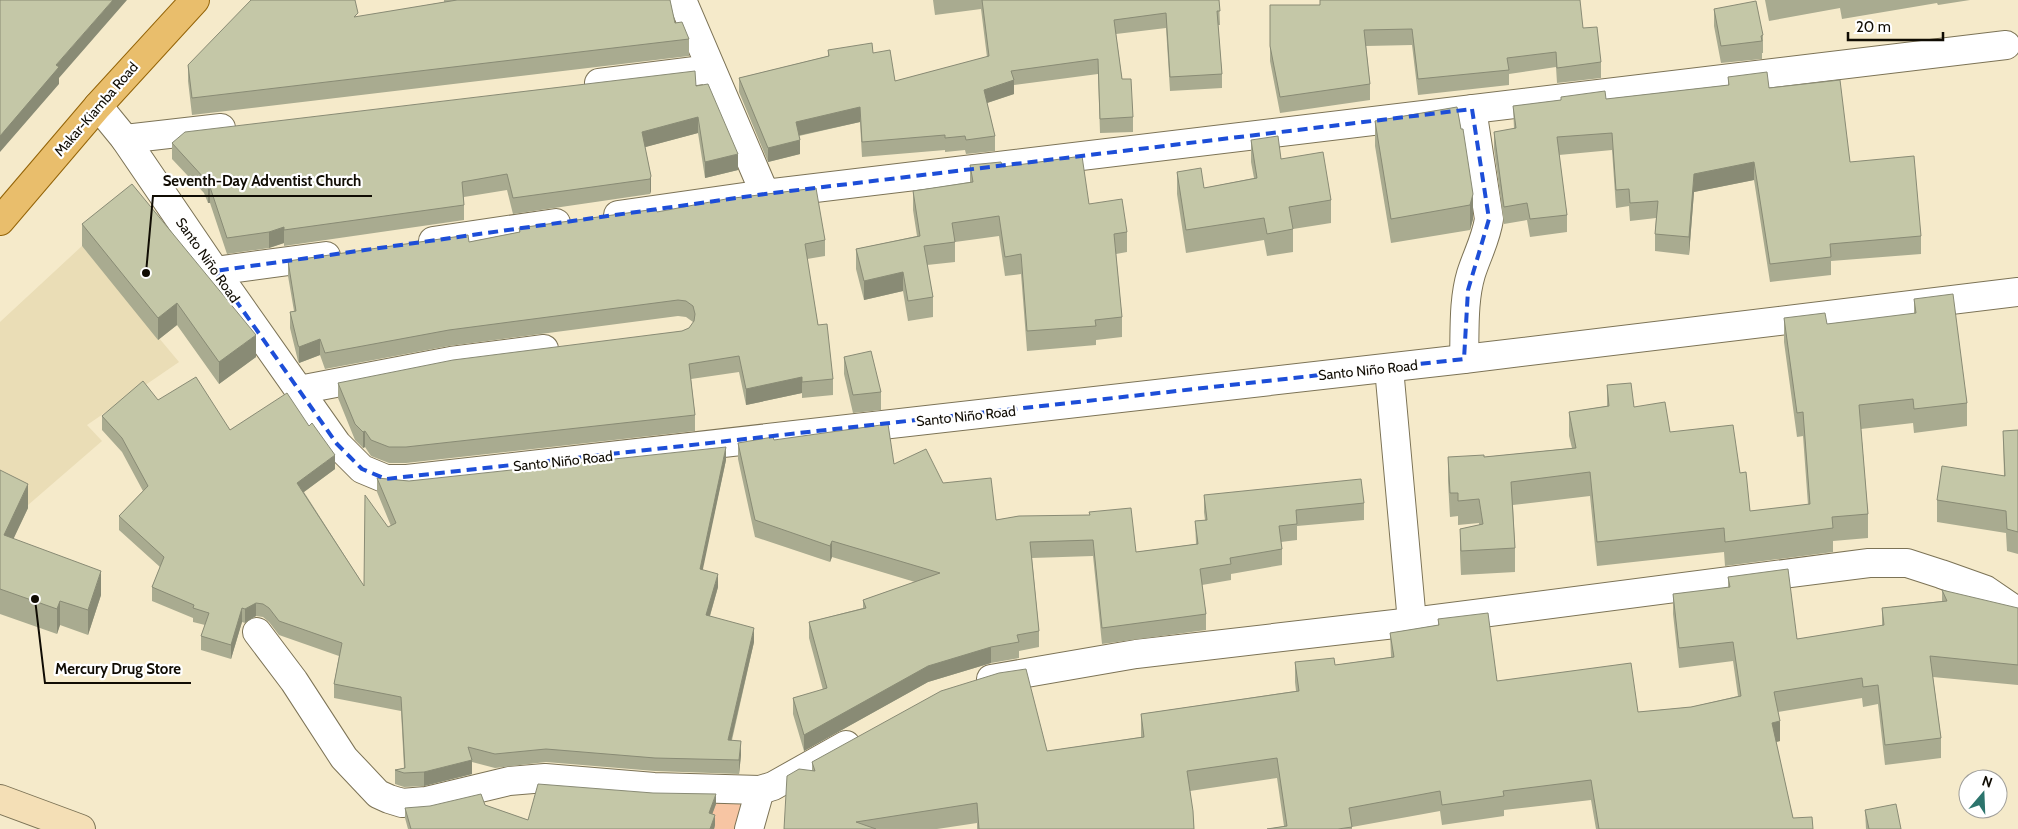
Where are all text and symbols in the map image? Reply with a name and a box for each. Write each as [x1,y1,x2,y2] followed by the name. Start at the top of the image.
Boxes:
[1848,10,1943,42] scale bar
[1856,18,1891,36] text: 20 m
[50,58,142,160] street label: Makar-Kiamba Road
[153,166,372,196] callout: Seventh-Day Adventist Church
[163,172,361,190] text: Seventh-Day Adventist Church
[172,214,244,306] street label: Santo Niño Road
[1317,356,1419,384] street label: Santo Niño Road
[915,402,1017,430] street label: Santo Niño Road
[512,447,614,475] street label: Santo Niño Road
[45,653,191,683] callout: Mercury Drug Store
[55,660,181,678] text: Mercury Drug Store
[1958,769,2008,819] north arrow
[1980,772,1995,792] text: N

